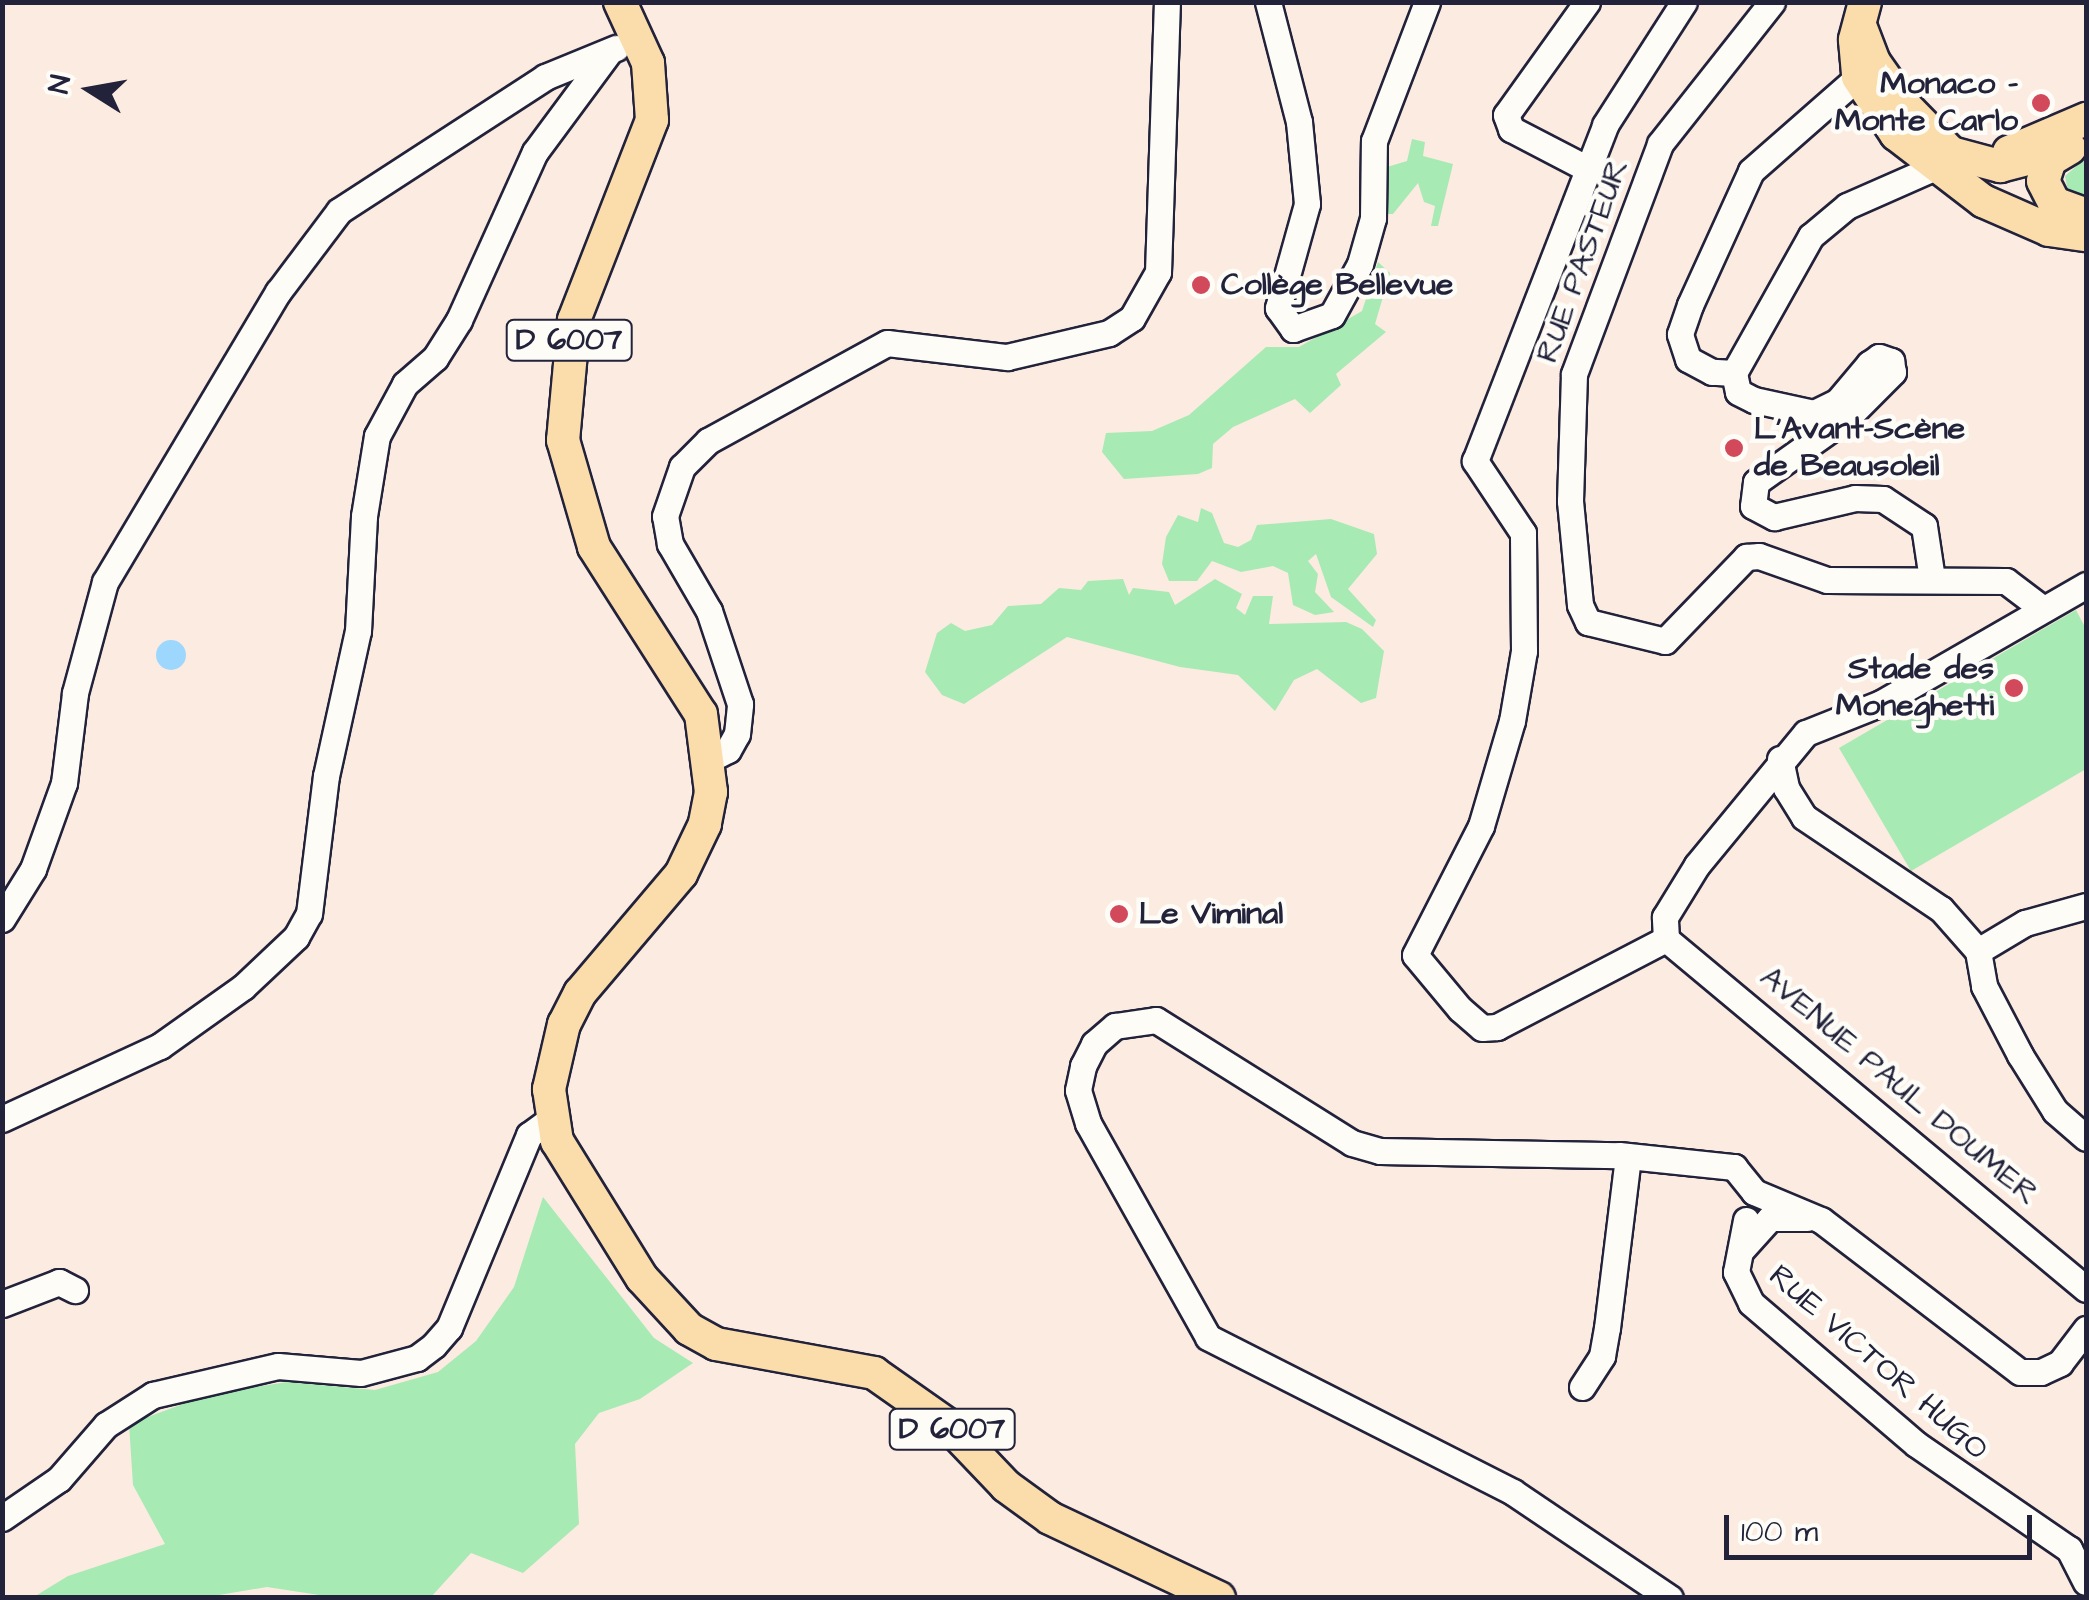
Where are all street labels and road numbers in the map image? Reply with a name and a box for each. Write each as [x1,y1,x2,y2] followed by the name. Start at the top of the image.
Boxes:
[1528,154,1638,368] street label: RUE PASTEUR
[504,315,634,365] road number: D 6007
[1752,958,2046,1214] street label: AVENUE PAUL DOUMER
[1760,1257,1996,1469] street label: RUE VICTOR HUGO
[887,1404,1017,1454] road number: D 6007

